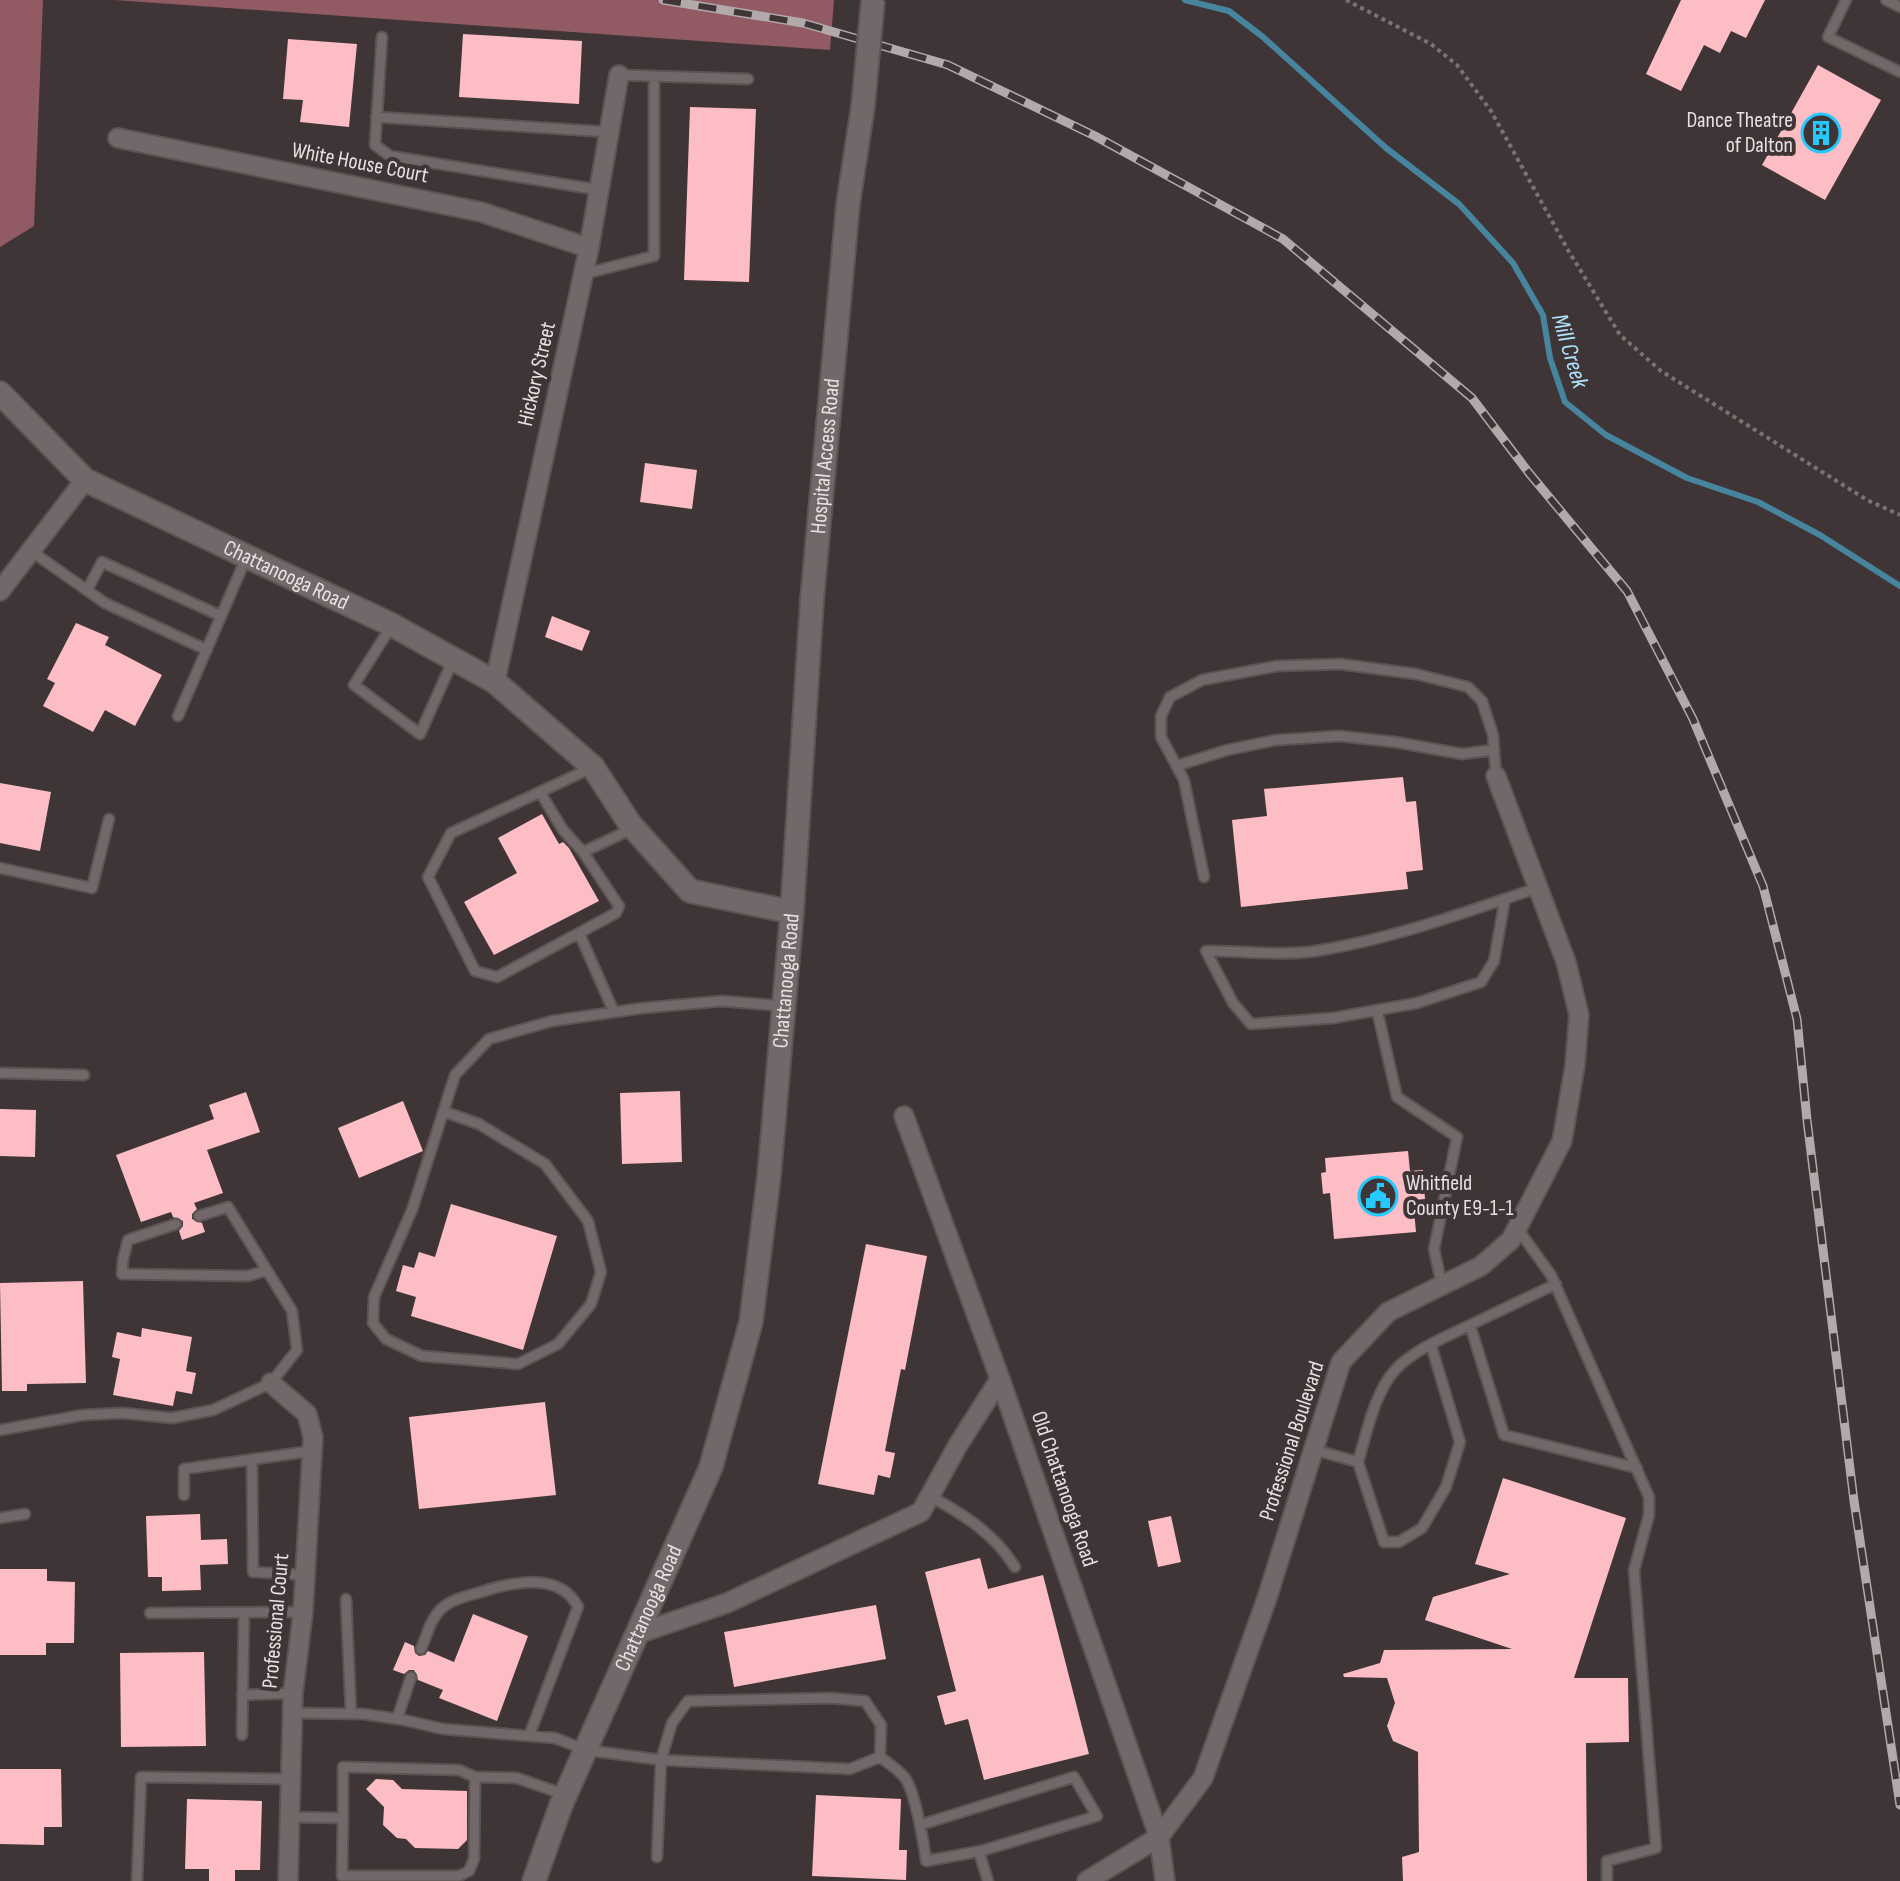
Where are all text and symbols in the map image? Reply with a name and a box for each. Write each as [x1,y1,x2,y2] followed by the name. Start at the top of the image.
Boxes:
[1686,107,1793,159] place label: Dance Theatre of Dalton
[1800,112,1842,154] building icon: Dance Theatre of Dalton
[289,137,431,190] street label: White House Court
[1545,310,1595,393] water label: Mill Creek
[512,319,562,429] street label: Hickory Street
[805,377,846,535] street label: Hospital Access Road
[219,534,353,616] street label: Chattanooga Road
[767,912,805,1049] street label: Chattanooga Road
[1406,1170,1514,1222] place label: Whitfield County E9-1-1
[1357,1175,1399,1217] public building icon: Whitfield County E9-1-1
[1254,1358,1330,1524] street label: Professional Boulevard
[1025,1408,1103,1570] street label: Old Chattanooga Road
[609,1541,688,1675] street label: Chattanooga Road
[257,1552,295,1690] street label: Professional Court

